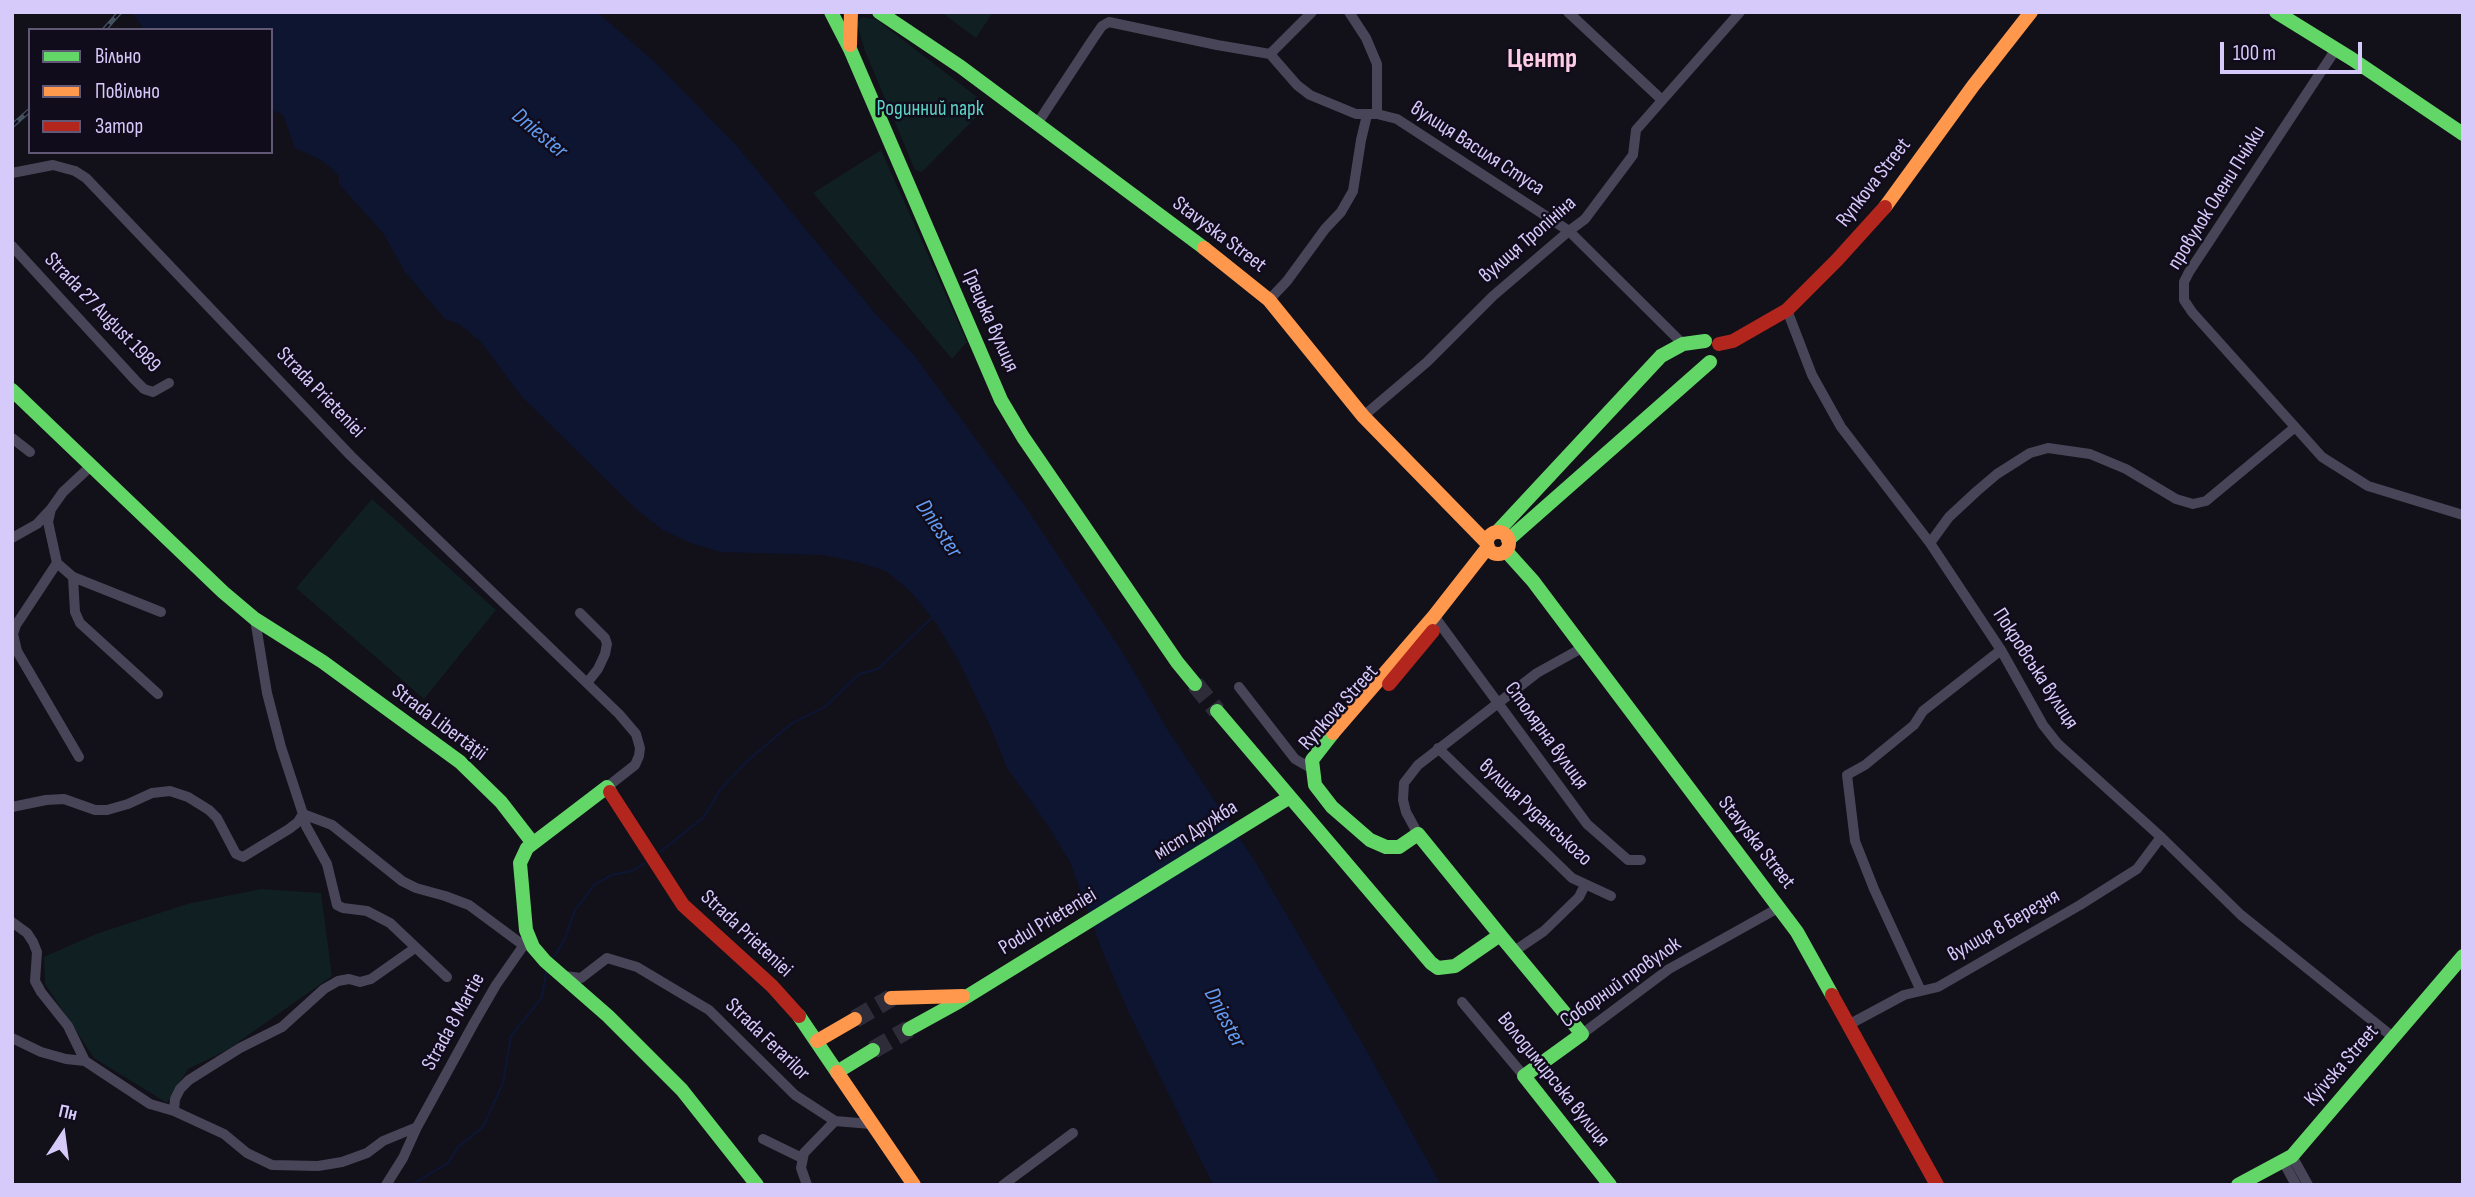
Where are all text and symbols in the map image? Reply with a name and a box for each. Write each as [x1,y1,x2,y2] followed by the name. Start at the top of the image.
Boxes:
[28,28,273,154] legend
[2223,28,2365,72] scale bar
[2233,41,2276,66] text: 100 m
[1507,43,1577,77] district label: Центр
[95,44,141,69] text: Вільно
[95,79,160,104] text: Повільно
[1405,96,1549,202] street label: вулиця Василя Стуса
[876,97,984,123] park label: Родинний парк
[506,103,572,165] water label: Dniester
[95,114,143,139] text: Затор
[2163,121,2271,275] street label: провулок Олени Пчілки
[1831,133,1917,233] street label: Rynkova Street
[1474,191,1582,289] street label: вулиця Тропініна
[1167,192,1271,278] street label: Stavyska Street
[38,248,166,378] street label: Strada 27 August 1989
[956,266,1024,376] street label: Грецька вулиця
[270,342,370,444] street label: Strada Prieteniei
[909,495,967,563] water label: Dniester
[1986,604,2084,734] street label: Покровська вулиця
[1294,660,1384,756] street label: Rynkova Street
[1499,677,1593,795] street label: Столярна вулиця
[386,679,492,767] street label: Strada Libertății
[1473,754,1597,872] street label: вулиця Руданського
[1712,792,1800,894] street label: Stavyska Street
[1149,795,1243,867] street label: міст Дружба
[995,883,1101,961] street label: Podul Prieteniei
[1944,884,2064,968] street label: вулиця 8 Березня
[695,885,797,983] street label: Strada Prieteniei
[1556,932,1686,1034] street label: Соборний провулок
[417,969,491,1075] street label: Strada 8 Martie
[1197,983,1251,1053] water label: Dniester
[719,993,815,1087] street label: Strada Ferarilor
[1491,1008,1615,1152] street label: Володимирська вулиця
[2300,1020,2384,1112] street label: Kyivska Street
[28,1099,98,1169] north arrow
[56,1100,79,1126] text: Пн

